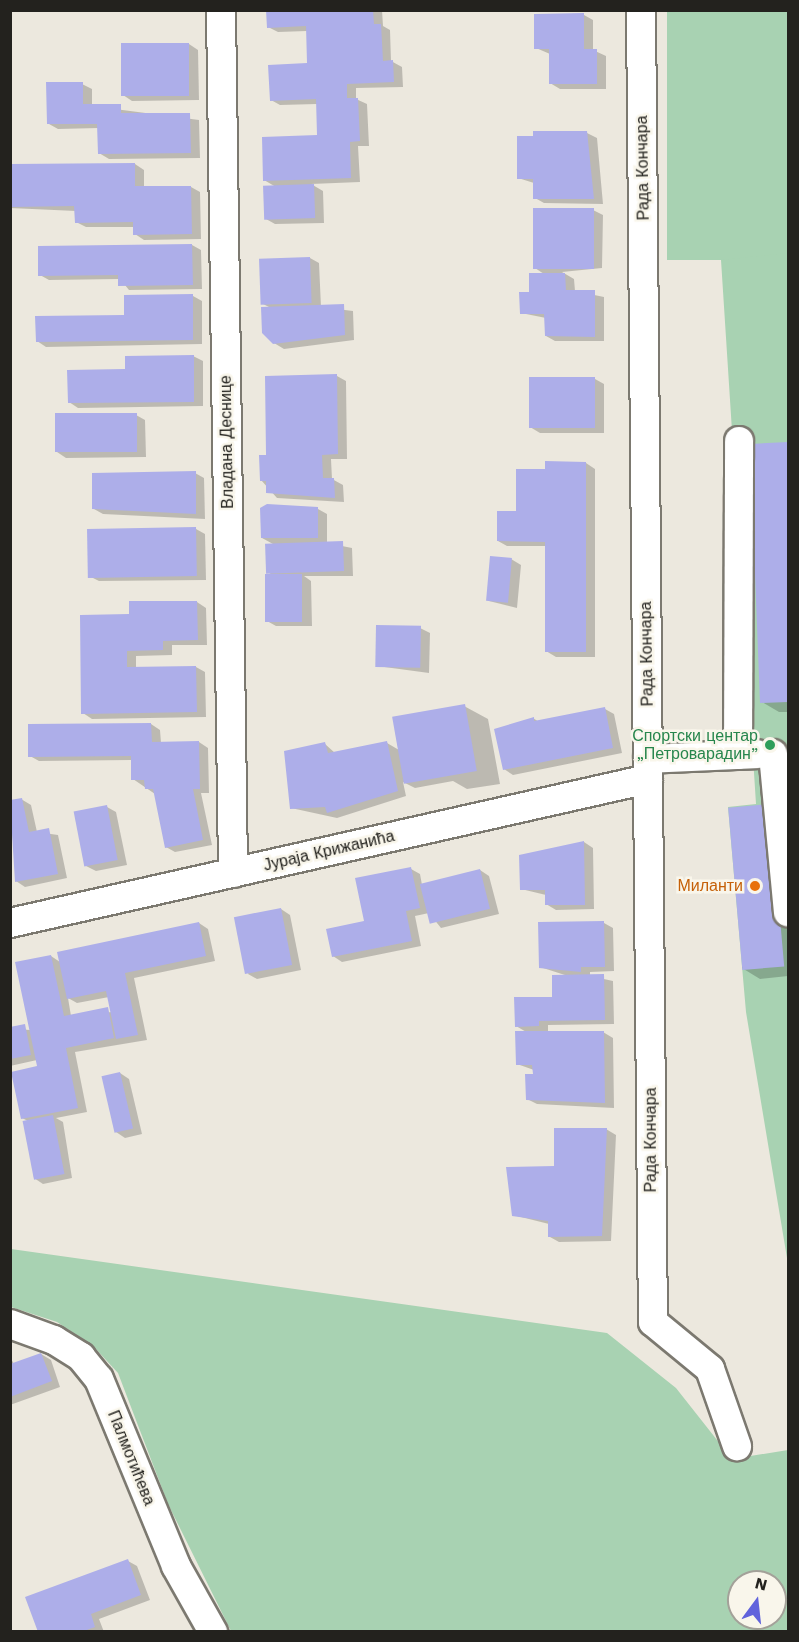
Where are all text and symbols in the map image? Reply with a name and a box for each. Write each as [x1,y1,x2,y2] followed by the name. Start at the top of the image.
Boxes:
[632,115,654,221] street label: Рада Кончара
[216,375,238,509] street label: Владана Деснице
[636,601,658,707] street label: Рада Кончара
[632,726,758,764] place label: Спортски центар „Петроварадин”
[763,738,777,752] marker: Спортски центар „Петроварадин”
[262,827,396,875] street label: Јураја Крижанића
[677,876,743,896] place label: Миланти
[748,879,762,893] marker: Миланти
[641,1088,661,1192] street label: Рада Кончара
[103,1408,159,1508] street label: Палмотићева
[727,1570,787,1630] north arrow
[753,1573,769,1595] text: N

